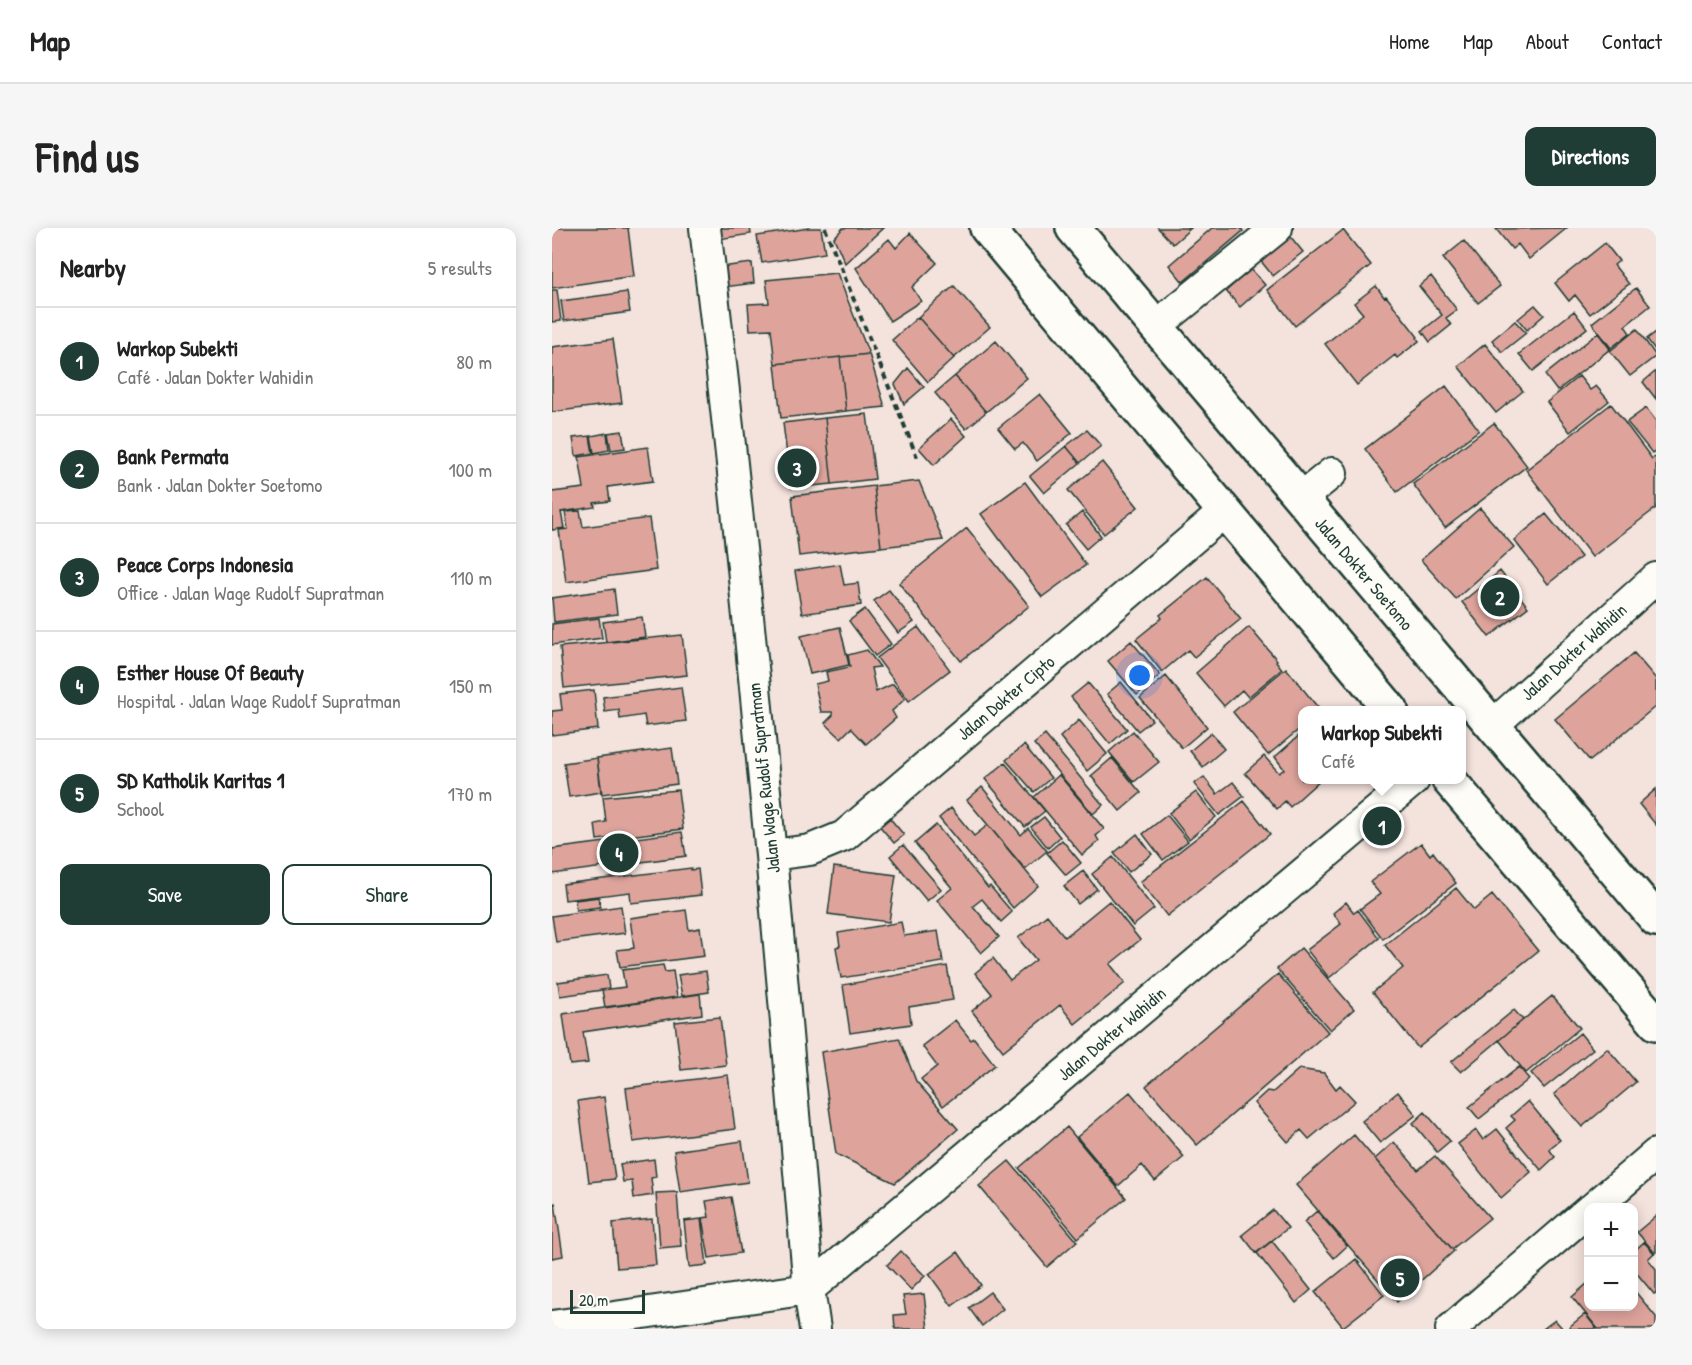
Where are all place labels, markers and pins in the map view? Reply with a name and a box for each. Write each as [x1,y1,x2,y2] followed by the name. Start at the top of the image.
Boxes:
[778,446,816,490] pin: 3
[1480,574,1520,620] pin: 2
[1362,804,1402,848] pin: 1
[600,830,638,876] pin: 4
[1380,1256,1420,1300] pin: 5

